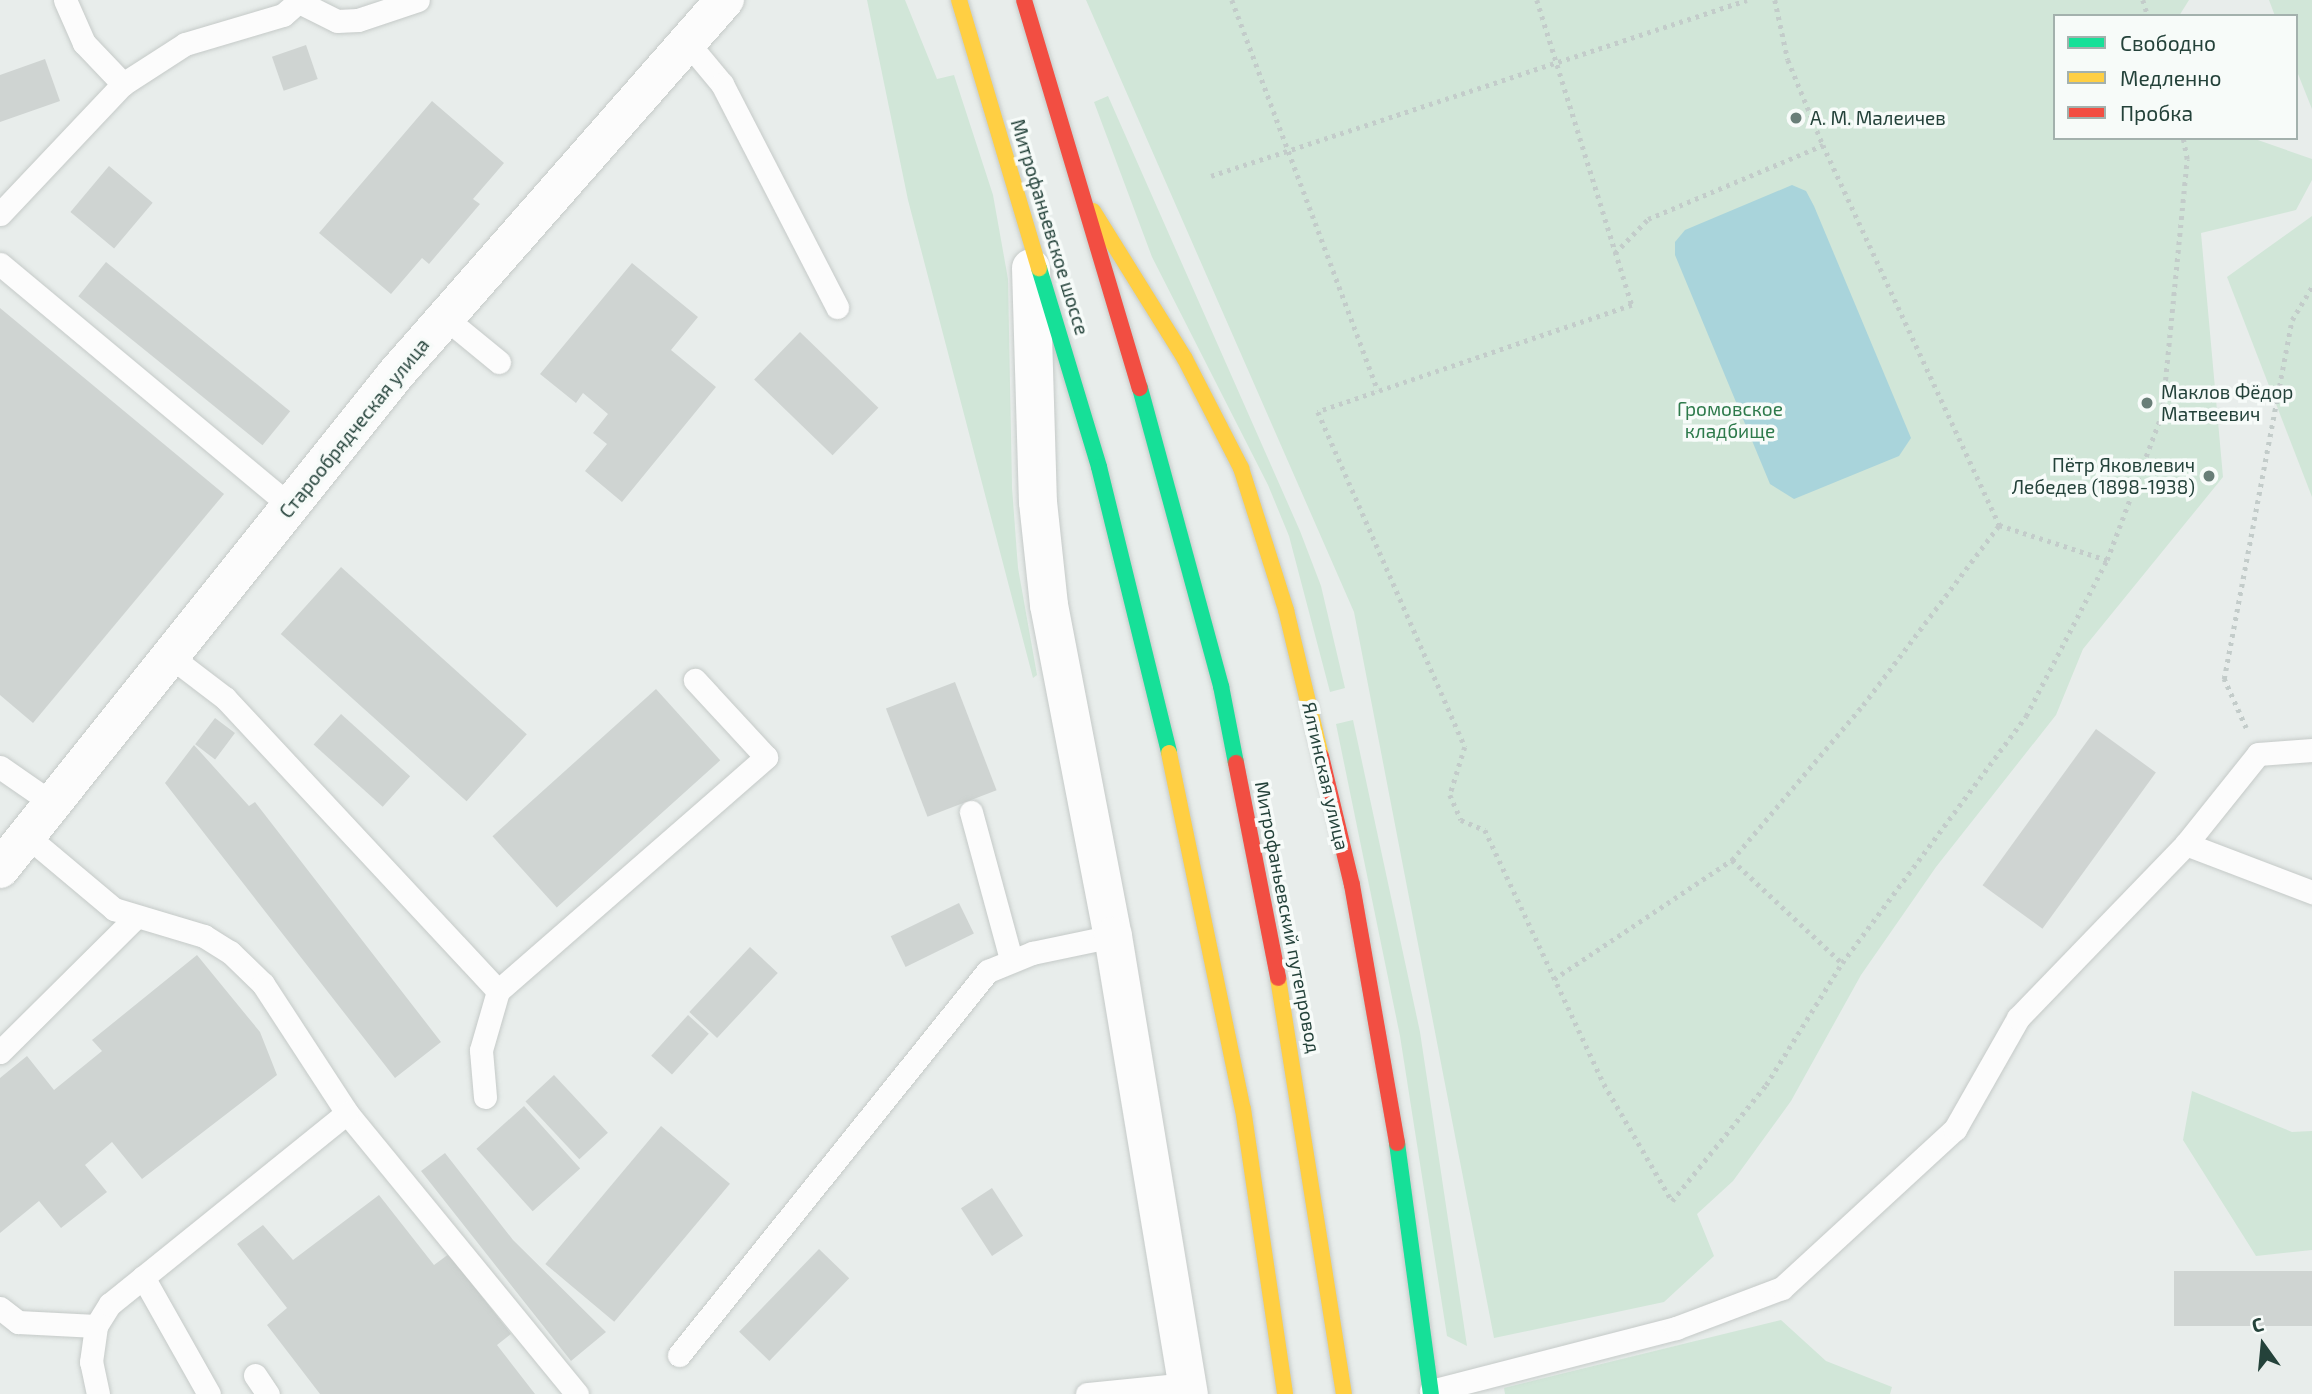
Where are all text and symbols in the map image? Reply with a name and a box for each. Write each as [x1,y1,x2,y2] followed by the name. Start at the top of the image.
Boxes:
[2053,14,2298,140] legend
[2120,30,2216,55] text: Свободно
[2120,65,2222,90] text: Медленно
[2120,100,2193,125] text: Пробка
[1810,107,1946,129] place label: А. М. Малеичев
[1788,110,1804,126] marker: А. М. Малеичев
[1006,116,1094,338] street label: Митрофаньевское шоссе
[274,334,434,522] street label: Старообрядческая улица
[2161,381,2293,425] place label: Маклов Фёдор Матвеевич
[2139,395,2155,411] marker: Маклов Фёдор Матвеевич
[1677,398,1783,442] park label: Громовское кладбище
[2012,454,2195,498] place label: Пётр Яковлевич Лебедев (1898-1938)
[2201,468,2217,484] marker: Пётр Яковлевич Лебедев (1898-1938)
[1298,700,1354,852] street label: Ялтинская улица
[1250,779,1326,1055] street label: Митрофаньевский путепровод
[2228,1310,2298,1380] north arrow
[2249,1312,2266,1337] text: С

